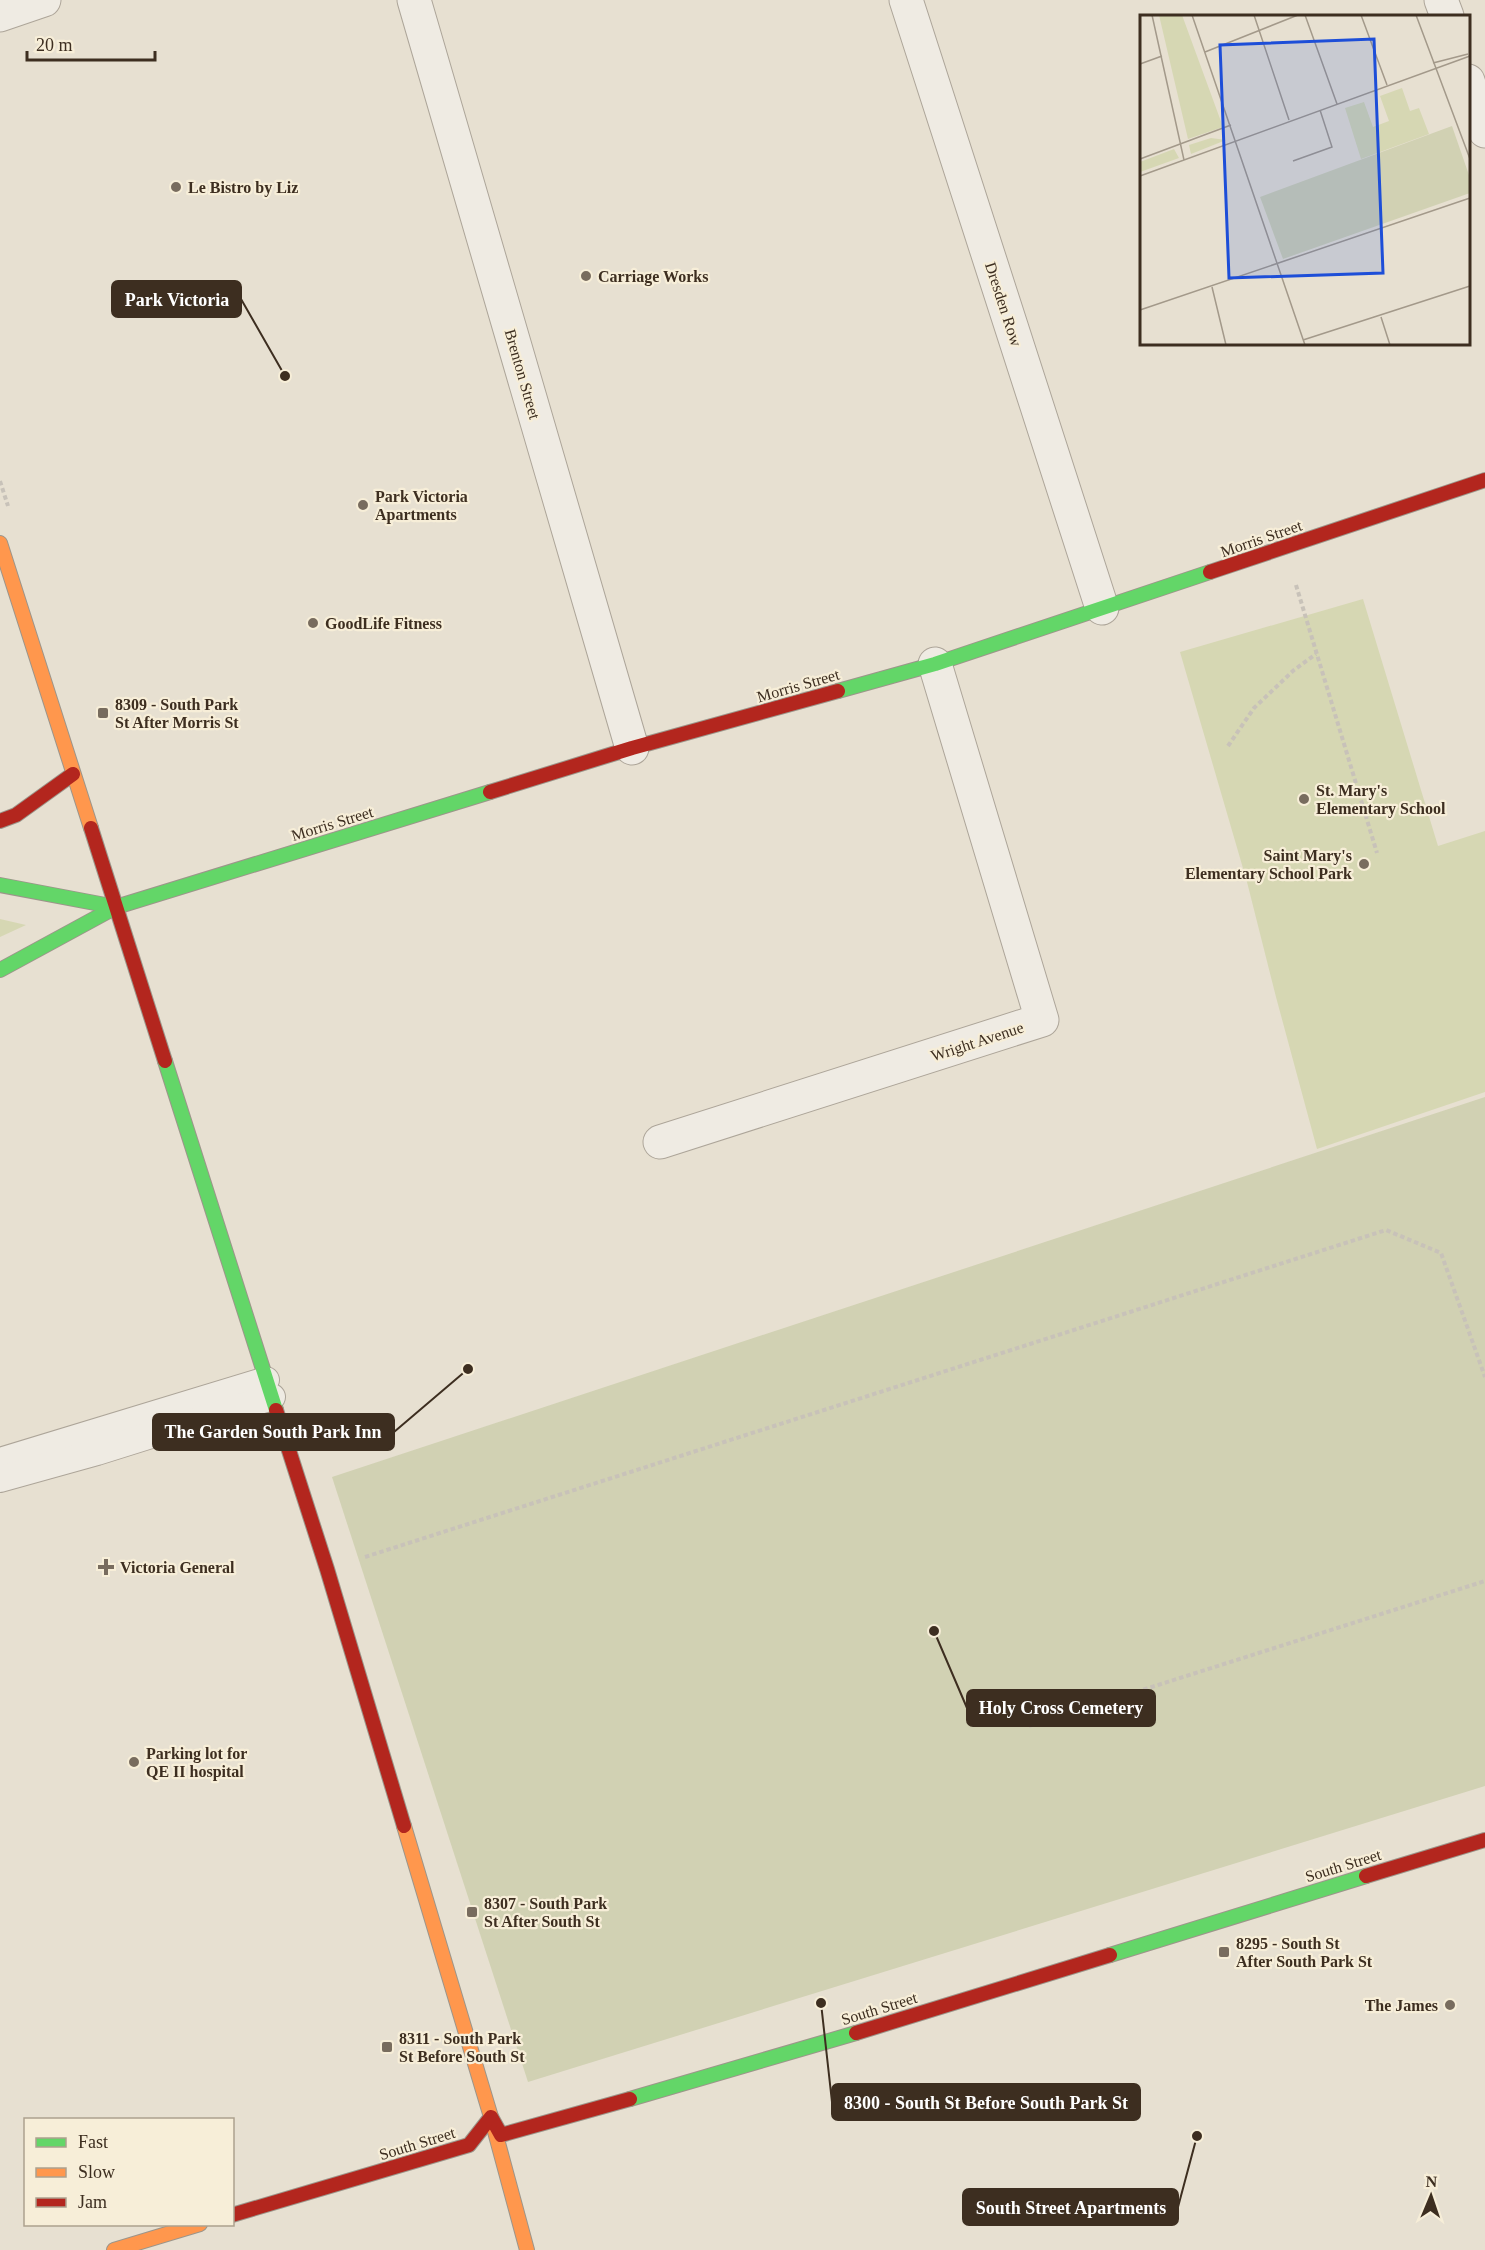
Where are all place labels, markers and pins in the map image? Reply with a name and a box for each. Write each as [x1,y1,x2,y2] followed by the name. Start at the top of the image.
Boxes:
[188,179,298,197] place label: Le Bistro by Liz
[169,180,183,194] marker: Le Bistro by Liz
[598,268,708,286] place label: Carriage Works
[579,269,593,283] marker: Carriage Works
[112,281,241,317] callout: Park Victoria
[375,488,468,524] place label: Park Victoria Apartments
[356,498,370,512] marker: Park Victoria Apartments
[325,615,442,632] place label: GoodLife Fitness
[306,616,320,630] marker: GoodLife Fitness
[115,696,239,731] place label: 8309 - South Park St After Morris St
[96,706,110,720] marker: 8309 - South Park St After Morris St
[1316,782,1446,818] place label: St. Mary's Elementary School
[1297,792,1311,806] marker: St. Mary's Elementary School
[1185,847,1352,883] place label: Saint Mary's Elementary School Park
[1357,857,1371,871] marker: Saint Mary's Elementary School Park
[153,1414,394,1450] callout: The Garden South Park Inn
[97,1558,115,1576] marker: Victoria General
[120,1559,235,1576] place label: Victoria General
[967,1690,1155,1726] callout: Holy Cross Cemetery
[146,1745,247,1781] place label: Parking lot for QE II hospital
[127,1755,141,1769] marker: Parking lot for QE II hospital
[484,1895,607,1930] place label: 8307 - South Park St After South St
[465,1905,479,1919] marker: 8307 - South Park St After South St
[1236,1935,1373,1970] place label: 8295 - South St After South Park St
[1217,1945,1231,1959] marker: 8295 - South St After South Park St
[1365,1997,1438,2014] place label: The James
[1443,1998,1457,2012] marker: The James
[399,2030,525,2065] place label: 8311 - South Park St Before South St
[380,2040,394,2054] marker: 8311 - South Park St Before South St
[832,2084,1140,2120] callout: 8300 - South St Before South Park St
[963,2189,1178,2225] callout: South Street Apartments

